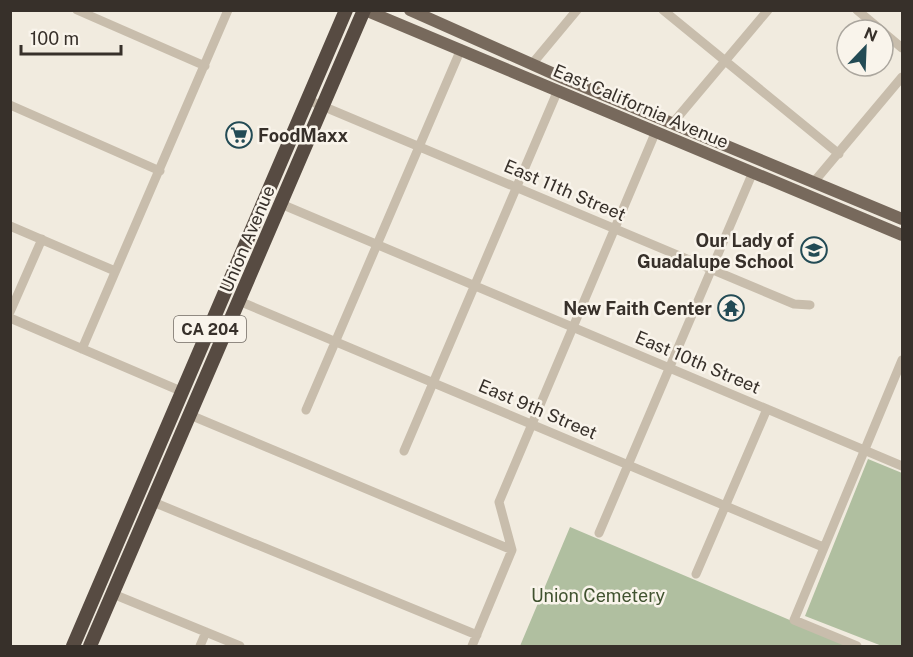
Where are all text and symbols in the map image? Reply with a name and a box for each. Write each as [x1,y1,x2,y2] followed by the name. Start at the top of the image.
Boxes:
[21,18,122,56] scale bar
[835,18,895,78] north arrow
[861,23,880,46] text: N
[30,28,79,49] text: 100 m
[550,60,732,152] street label: East California Avenue
[224,120,254,150] supermarket icon: FoodMaxx
[258,125,348,146] place label: FoodMaxx
[501,155,629,225] street label: East 11th Street
[215,182,279,296] street label: Union Avenue
[637,230,794,272] place label: Our Lady of Guadalupe School
[799,235,829,265] school or university icon: Our Lady of Guadalupe School
[716,293,746,323] temple icon: New Faith Center
[563,298,713,319] place label: New Faith Center
[174,316,246,342] road number: CA 204
[632,326,764,398] street label: East 10th Street
[476,375,600,443] street label: East 9th Street
[531,585,665,606] park label: Union Cemetery

